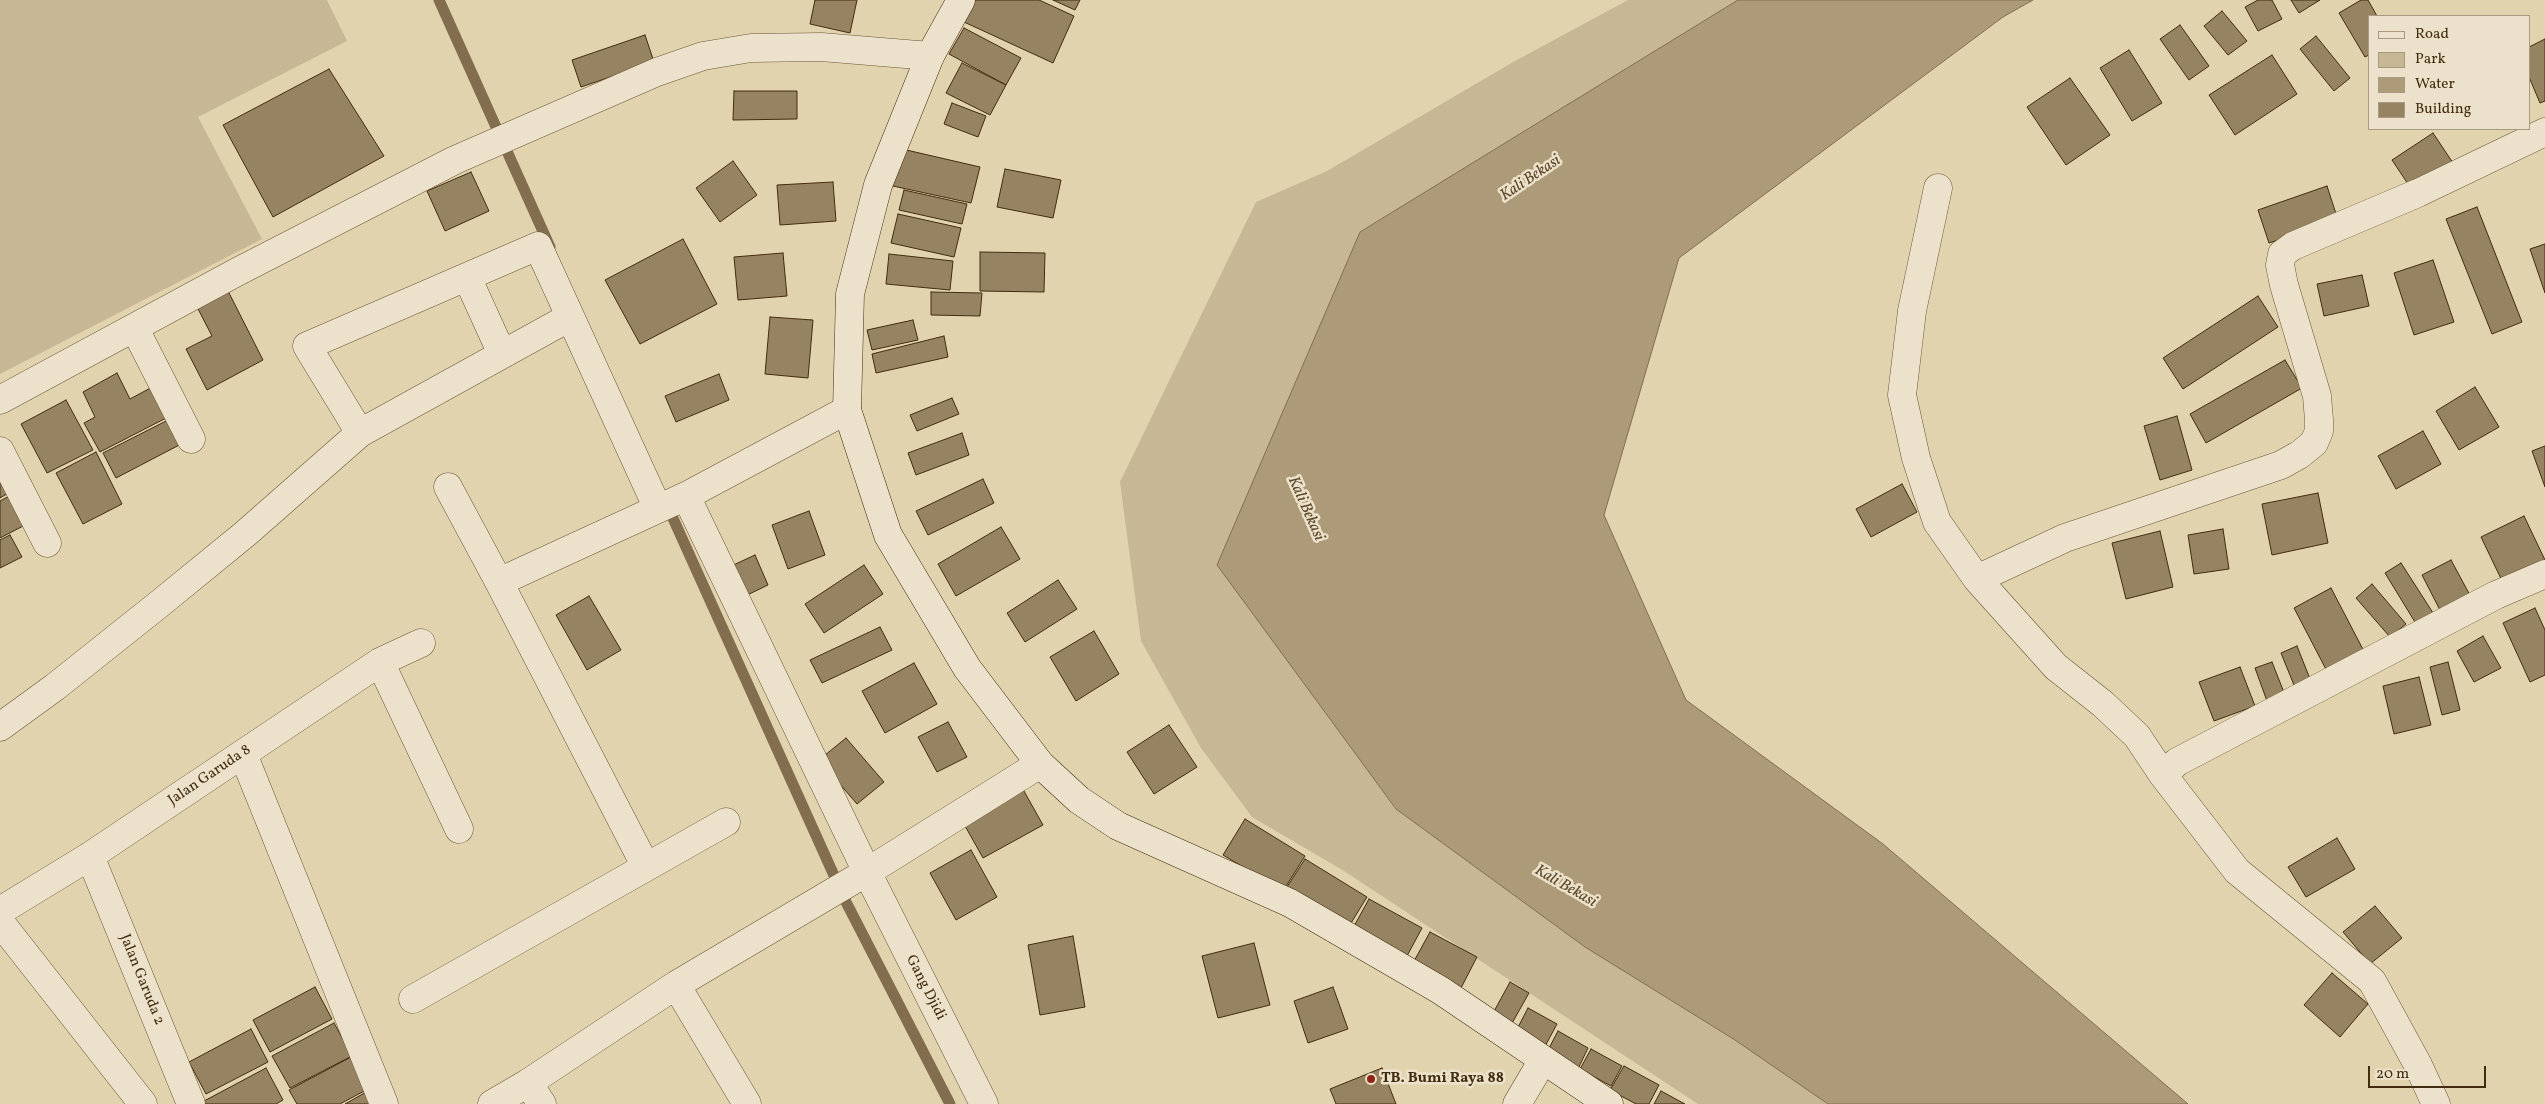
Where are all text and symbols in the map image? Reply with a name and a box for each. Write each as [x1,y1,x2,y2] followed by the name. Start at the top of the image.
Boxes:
[2368,15,2530,130] legend
[2415,24,2449,45] text: Road
[2415,49,2446,70] text: Park
[2415,74,2455,95] text: Water
[2415,99,2471,120] text: Building
[1497,152,1565,206] water label: Kali Bekasi
[1282,474,1328,544] water label: Kali Bekasi
[165,742,255,810] street label: Jalan Garuda 8
[1531,862,1599,912] water label: Kali Bekasi
[115,932,167,1028] street label: Jalan Garuda 2
[901,952,949,1024] street label: Gang Djidi
[2370,1056,2488,1088] scale bar
[2376,1064,2409,1085] text: 20 m
[1381,1070,1504,1088] place label: TB. Bumi Raya 88
[1365,1073,1377,1085] marker: TB. Bumi Raya 88

